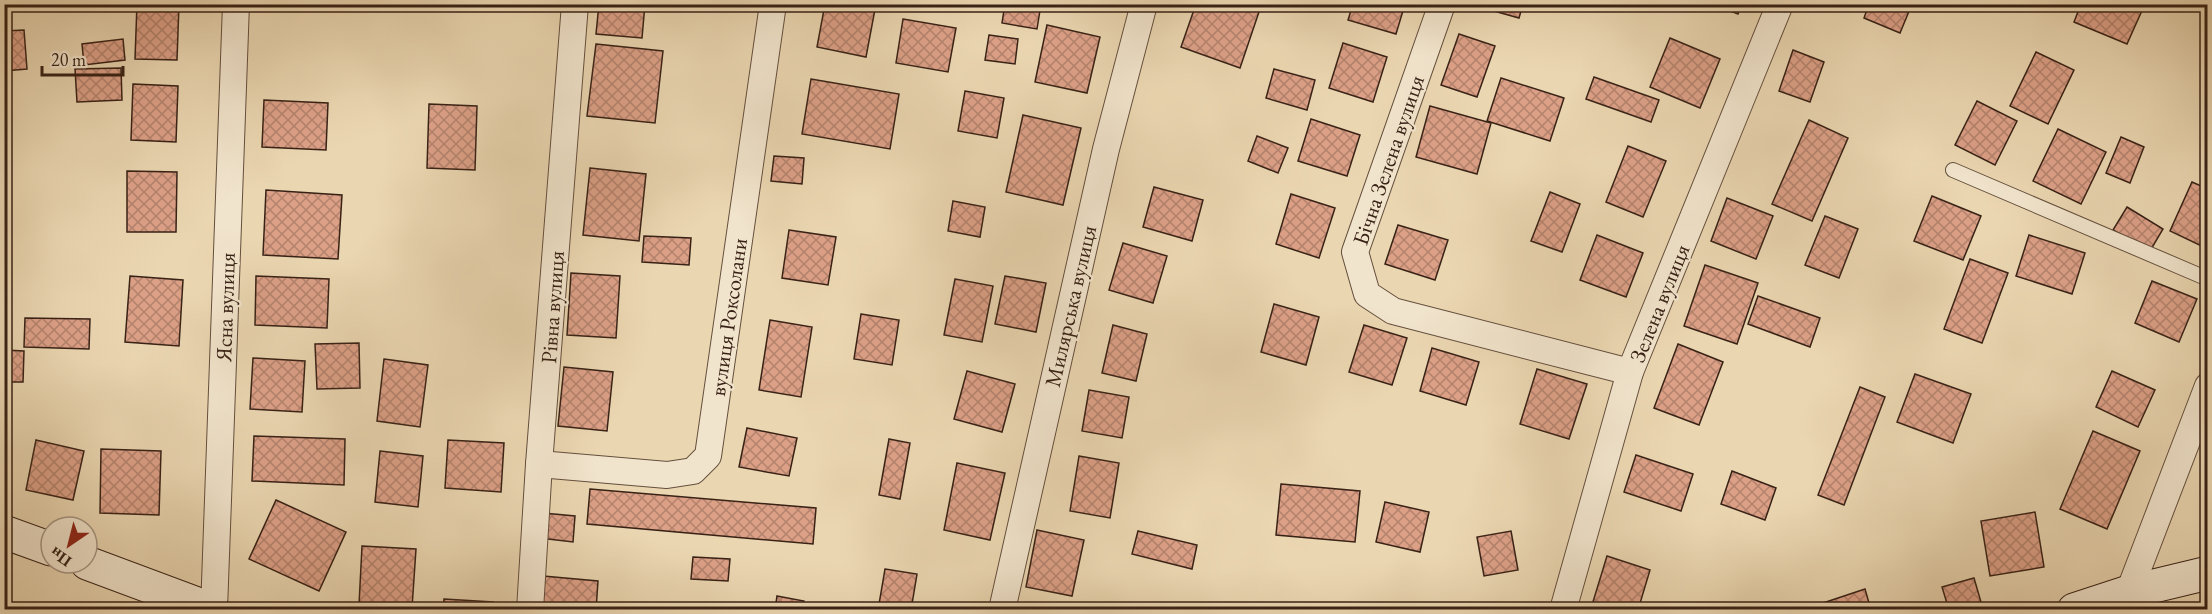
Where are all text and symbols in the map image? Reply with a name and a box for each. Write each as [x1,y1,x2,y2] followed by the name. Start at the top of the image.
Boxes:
[42,39,123,77] scale bar
[51,48,86,71] text: 20 m
[1346,71,1431,249] street label: Бічна Зелена вулиця
[1038,222,1103,390] street label: Милярська вулиця
[703,236,754,398] street label: вулиця Роксолани
[1623,240,1696,367] street label: Зелена вулиця
[534,250,571,364] street label: Рівна вулиця
[209,252,242,363] street label: Ясна вулиця
[39,515,99,575] north arrow
[46,542,76,572] text: Пн

